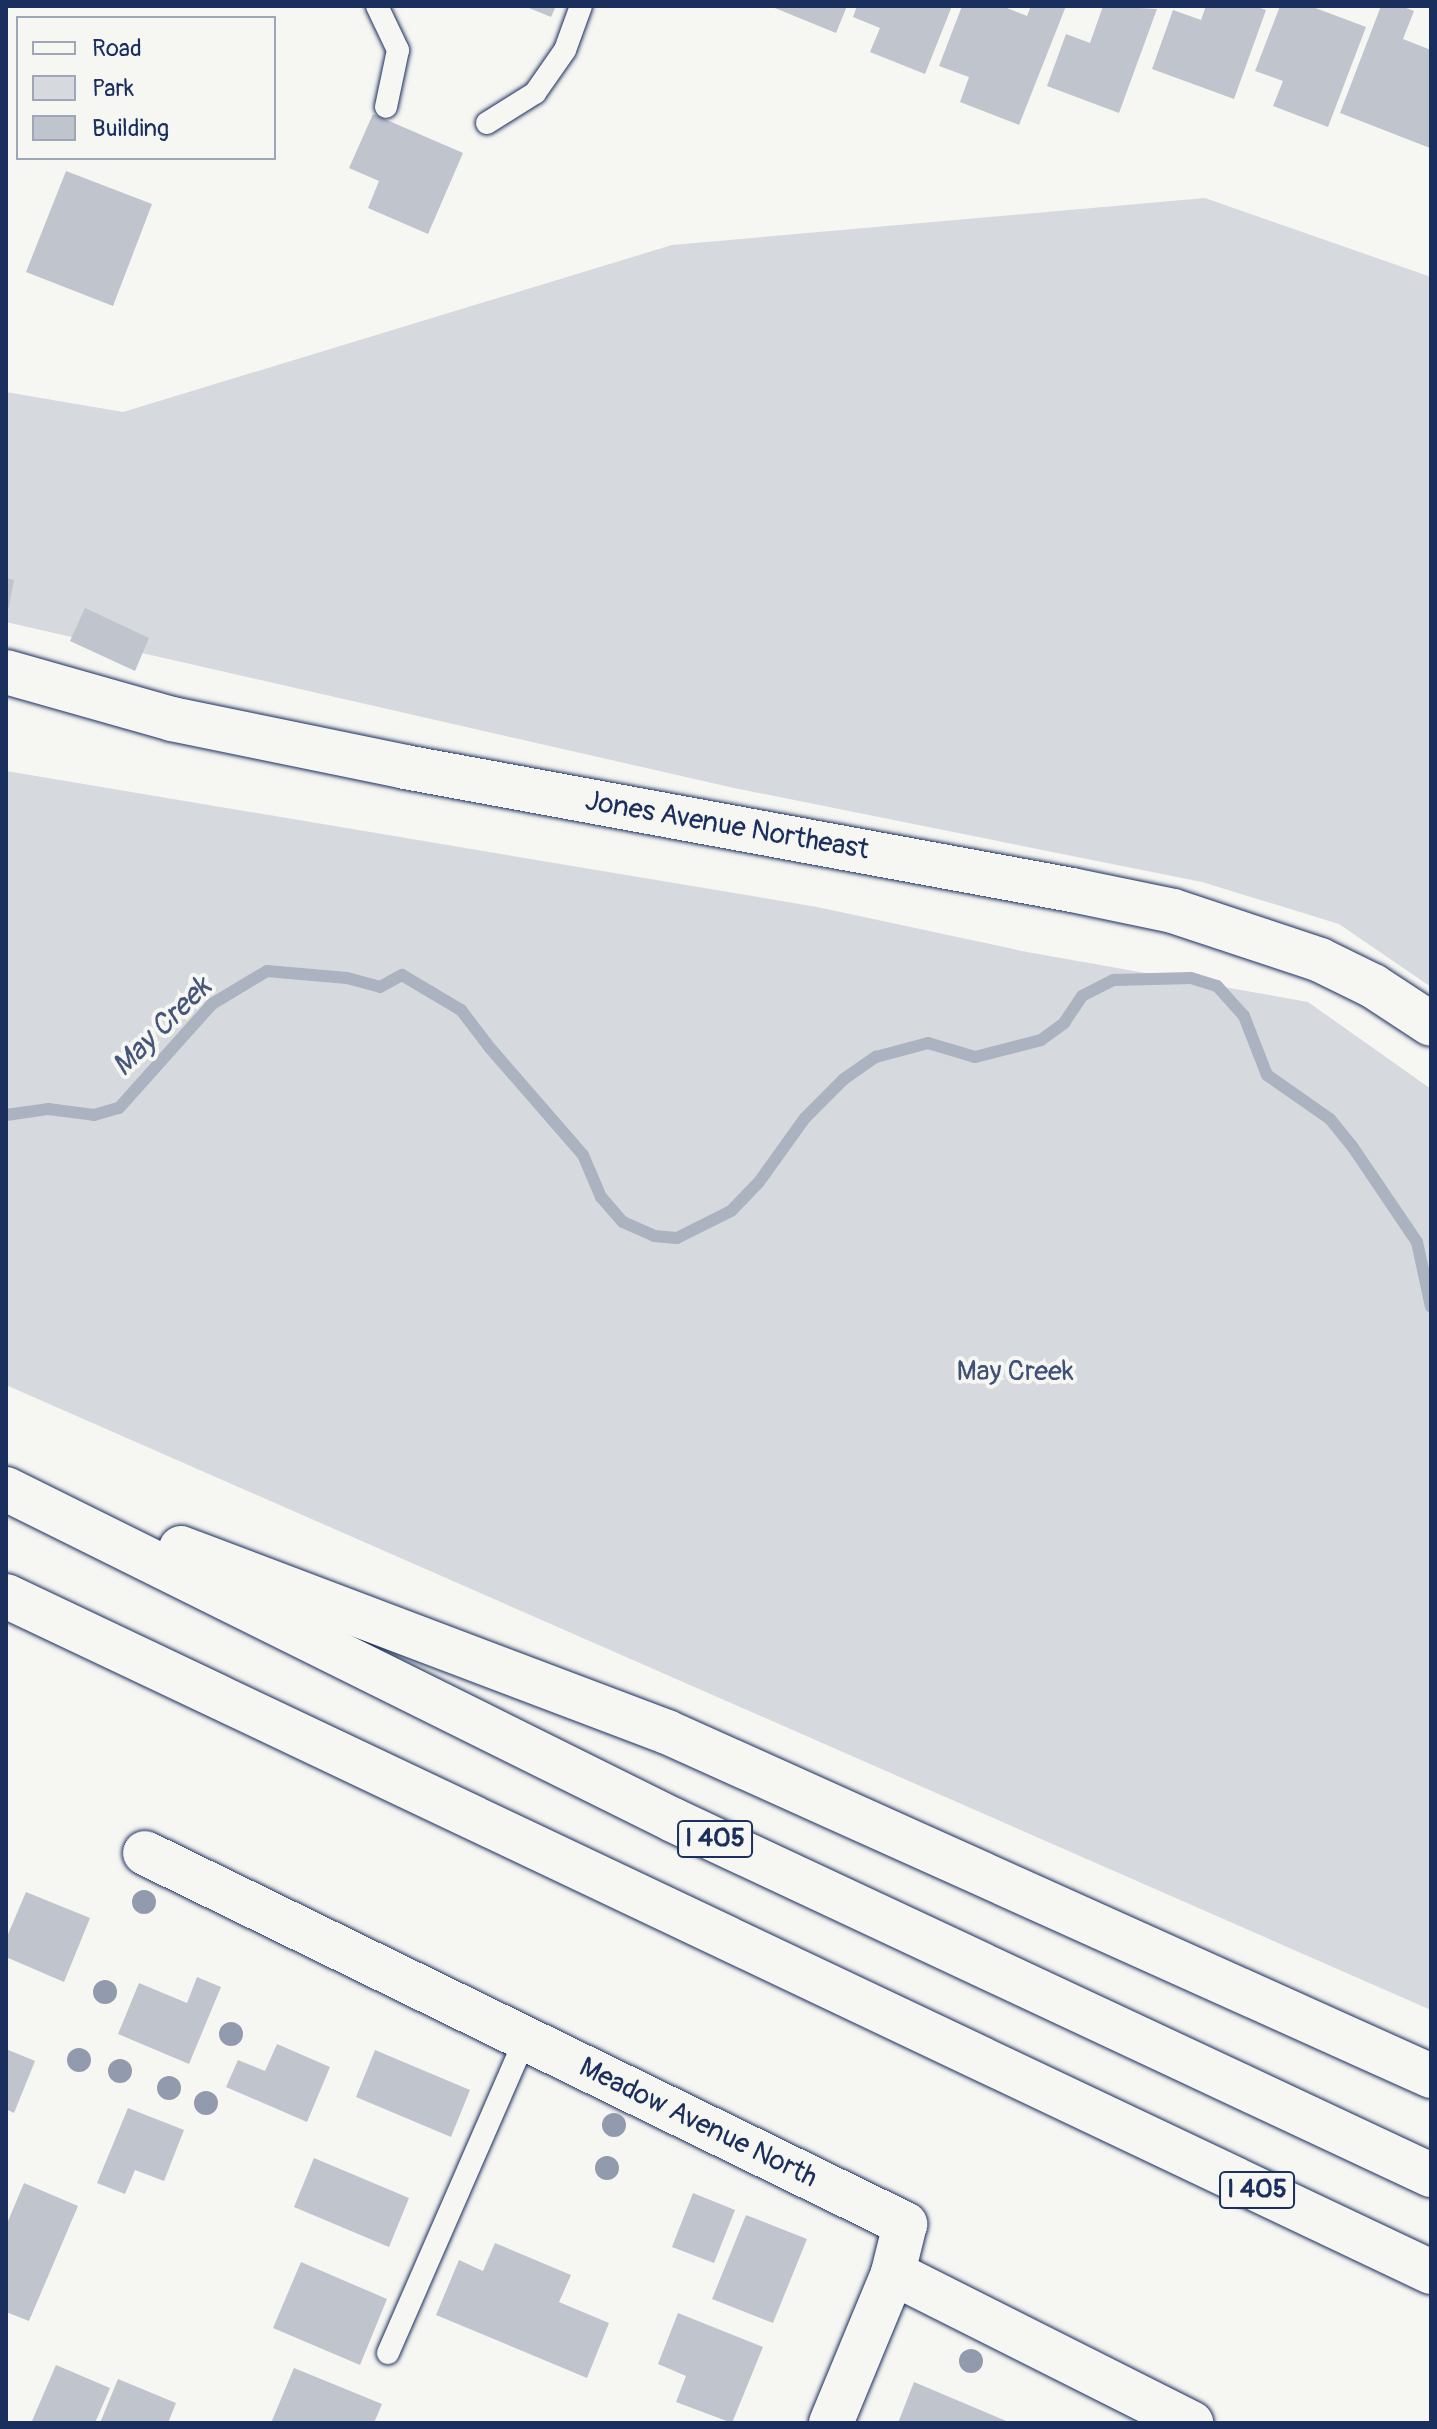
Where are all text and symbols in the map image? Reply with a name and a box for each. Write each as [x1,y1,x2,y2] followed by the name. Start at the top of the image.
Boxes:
[16,16,276,160] legend
[92,34,142,63] text: Road
[92,74,134,103] text: Park
[92,114,169,143] text: Building
[582,784,872,868] street label: Jones Avenue Northeast
[105,970,219,1084] water label: May Creek
[956,1355,1074,1389] park label: May Creek
[677,1817,753,1861] road number: I 405
[574,2051,822,2195] street label: Meadow Avenue North
[1219,2168,1295,2212] road number: I 405

